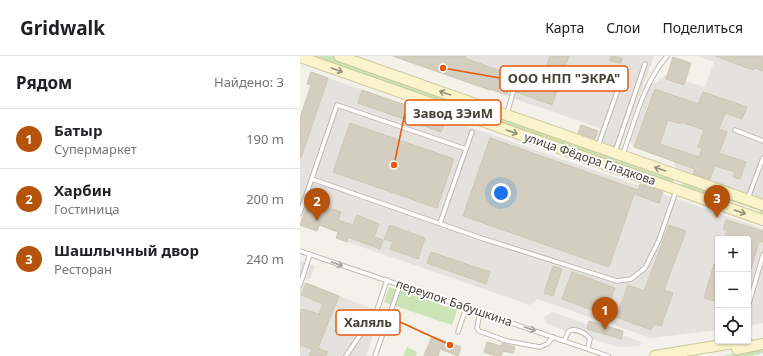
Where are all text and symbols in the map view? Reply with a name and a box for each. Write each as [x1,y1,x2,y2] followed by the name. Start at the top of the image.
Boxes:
[20,15,105,41] text: Gridwalk
[545,18,584,37] text: Карта
[606,18,640,37] text: Слои
[662,18,743,37] text: Поделиться
[330,66,342,74] one-way arrow
[500,66,628,91] callout: ООО НПП "ЭКРА"
[508,69,620,87] text: ООО НПП "ЭКРА"
[16,71,72,94] text: Рядом
[214,73,284,91] text: Найдено: 3
[439,89,451,97] one-way arrow
[405,100,501,125] callout: Завод ЗЭиМ
[413,104,493,122] text: Завод ЗЭиМ
[54,120,102,140] text: Батыр
[506,128,518,136] one-way arrow
[522,128,658,189] street label: улица Фёдора Гладкова
[25,130,33,148] text: 1
[246,130,284,148] text: 190 m
[54,140,137,158] text: Супермаркет
[655,164,667,172] one-way arrow
[54,180,112,200] text: Харбин
[491,183,511,203] your location
[704,185,730,218] pin: 3
[304,188,330,221] pin: 2
[25,190,33,208] text: 2
[246,190,284,208] text: 200 m
[54,200,120,218] text: Гостиница
[734,209,746,217] one-way arrow
[715,236,751,344] map controls
[715,236,751,272] button: +
[54,240,199,260] text: Шашлычный двор
[25,250,33,268] text: 3
[246,250,284,268] text: 240 m
[54,260,112,278] text: Ресторан
[331,260,343,268] one-way arrow
[715,272,751,308] button: −
[394,275,515,330] street label: переулок Бабушкина
[592,297,618,330] pin: 1
[715,308,751,344] button: locate
[336,310,400,335] callout: Халяль
[344,313,392,331] text: Халяль
[523,326,536,333] one-way arrow

